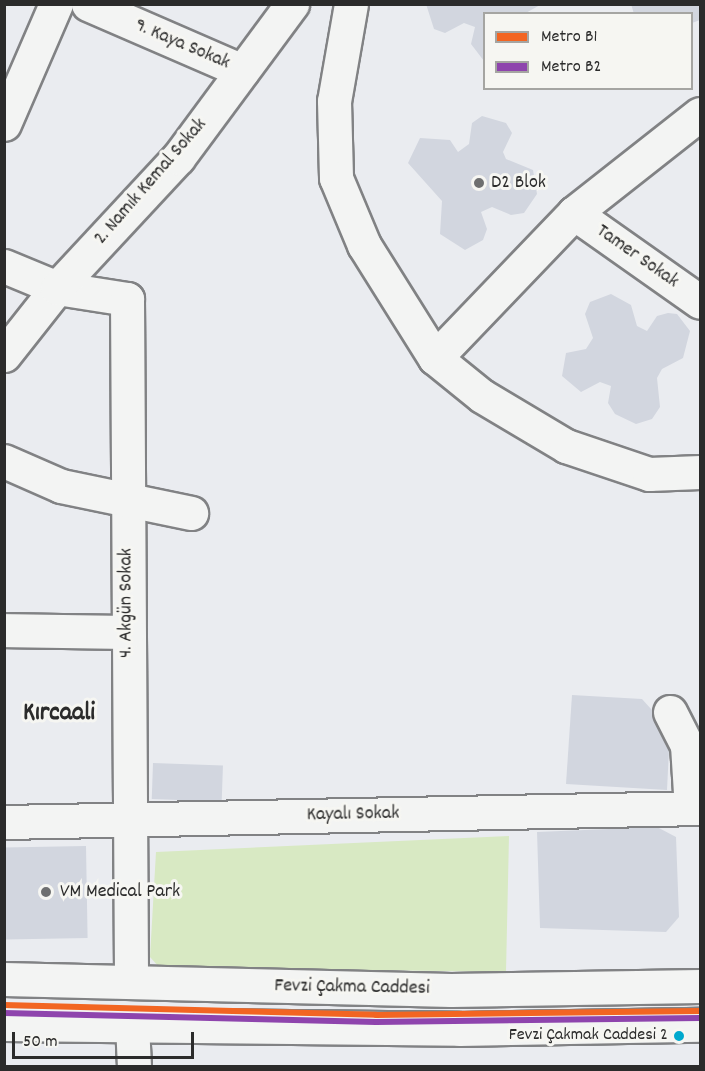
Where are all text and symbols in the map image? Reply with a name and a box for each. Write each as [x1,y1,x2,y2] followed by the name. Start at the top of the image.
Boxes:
[483,12,693,90] legend
[131,14,233,76] street label: 9. Kaya Sokak
[541,25,597,50] text: Metro B1
[541,55,601,80] text: Metro B2
[89,114,213,250] street label: 2. Namık Kemal Sokak
[491,171,546,195] place label: D2 Blok
[472,176,486,190] marker: D2 Blok
[591,220,683,294] street label: Tamer Sokak
[115,548,139,658] street label: 4. Akgün Sokak
[23,698,95,730] district label: Kırcaali
[306,802,400,828] street label: Kayalı Sokak
[60,880,180,904] place label: VM Medical Park
[37,883,55,901] marker: VM Medical Park
[274,975,430,1001] street label: Fevzi Çakma Caddesi
[15,1020,196,1058] scale bar
[509,1025,668,1047] place label: Fevzi Çakmak Caddesi 2
[23,1030,58,1055] text: 50 m
[673,1030,685,1042] marker: Fevzi Çakmak Caddesi 2

